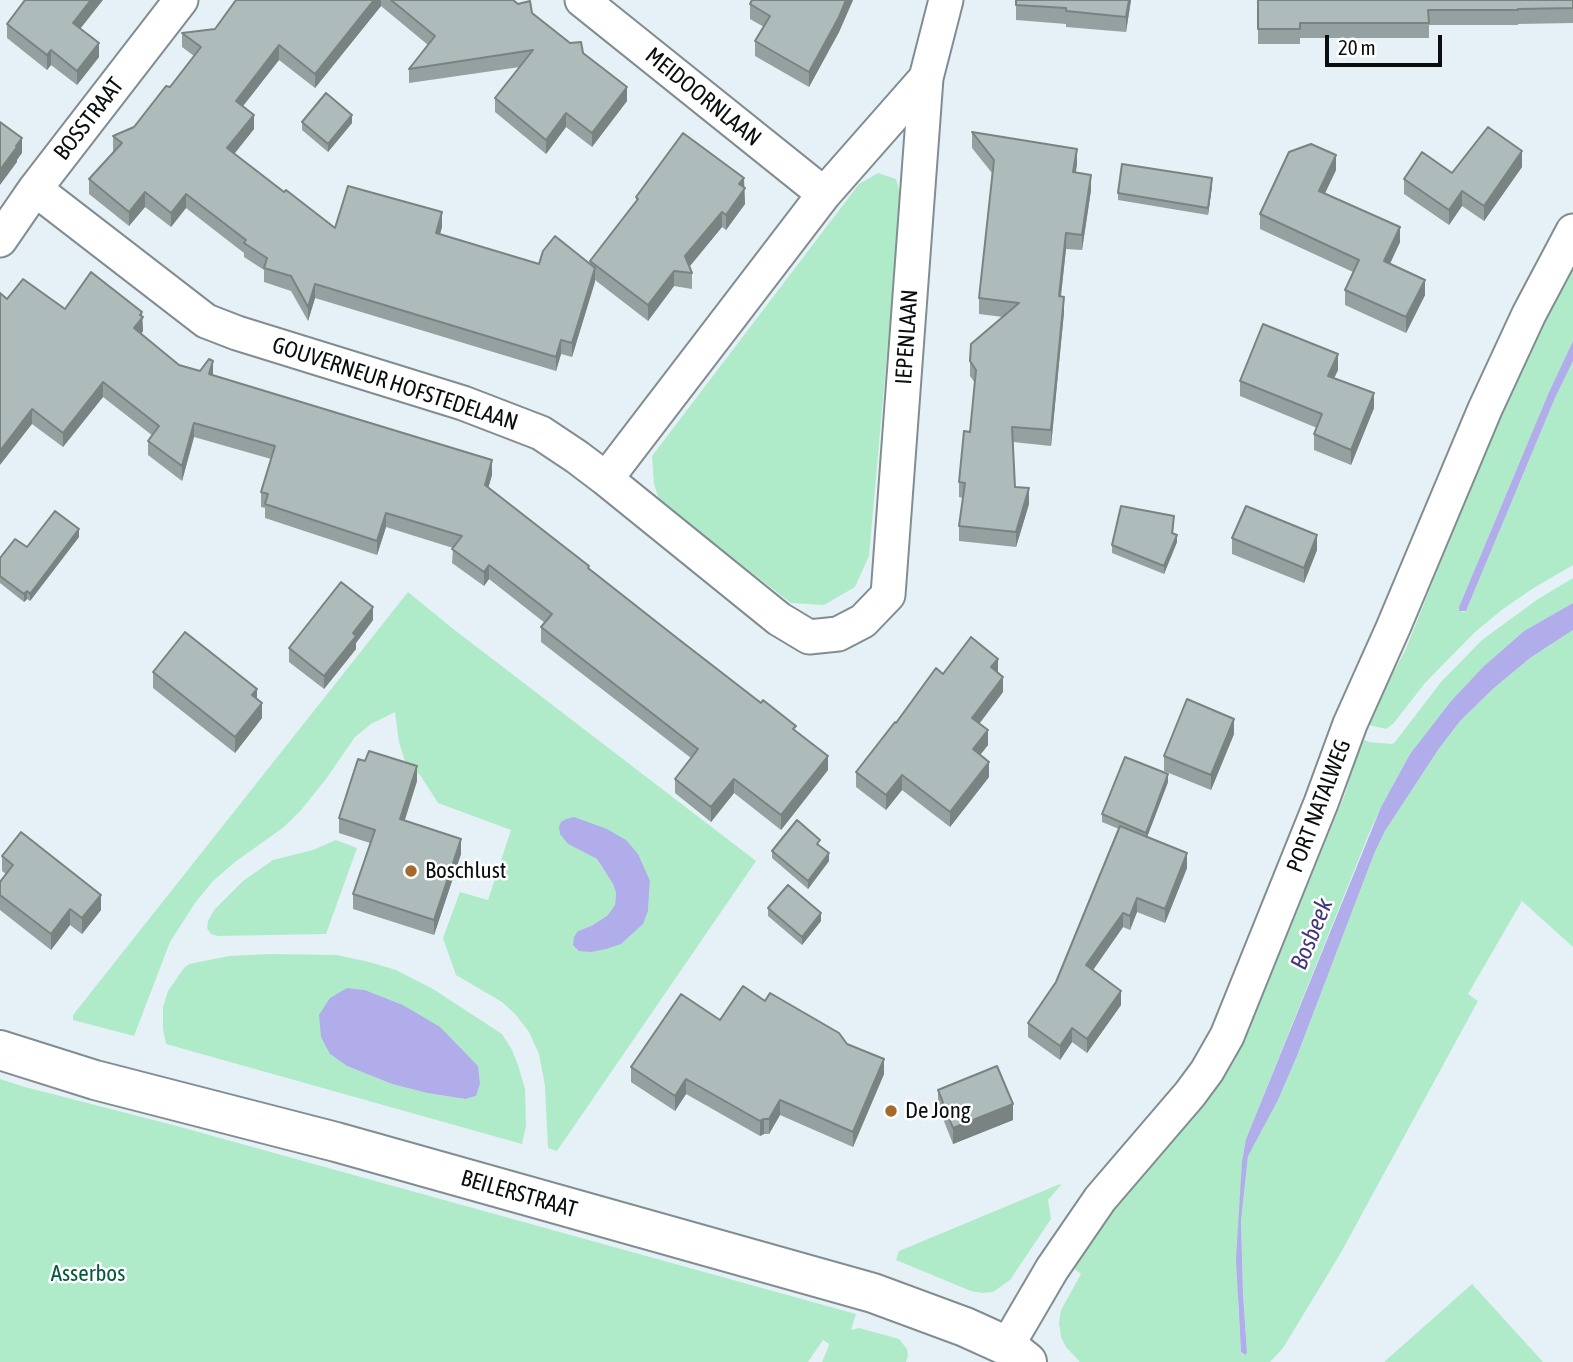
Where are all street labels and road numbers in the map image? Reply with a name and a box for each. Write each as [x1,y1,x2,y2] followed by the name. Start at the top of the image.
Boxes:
[640,42,766,152] street label: MEIDOORNLAAN
[48,72,130,166] street label: BOSSTRAAT
[890,288,924,386] street label: IEPENLAAN
[269,331,521,437] street label: GOUVERNEUR HOFSTEDELAAN
[1281,736,1357,876] street label: PORT NATALWEG
[458,1164,580,1224] street label: BEILERSTRAAT

